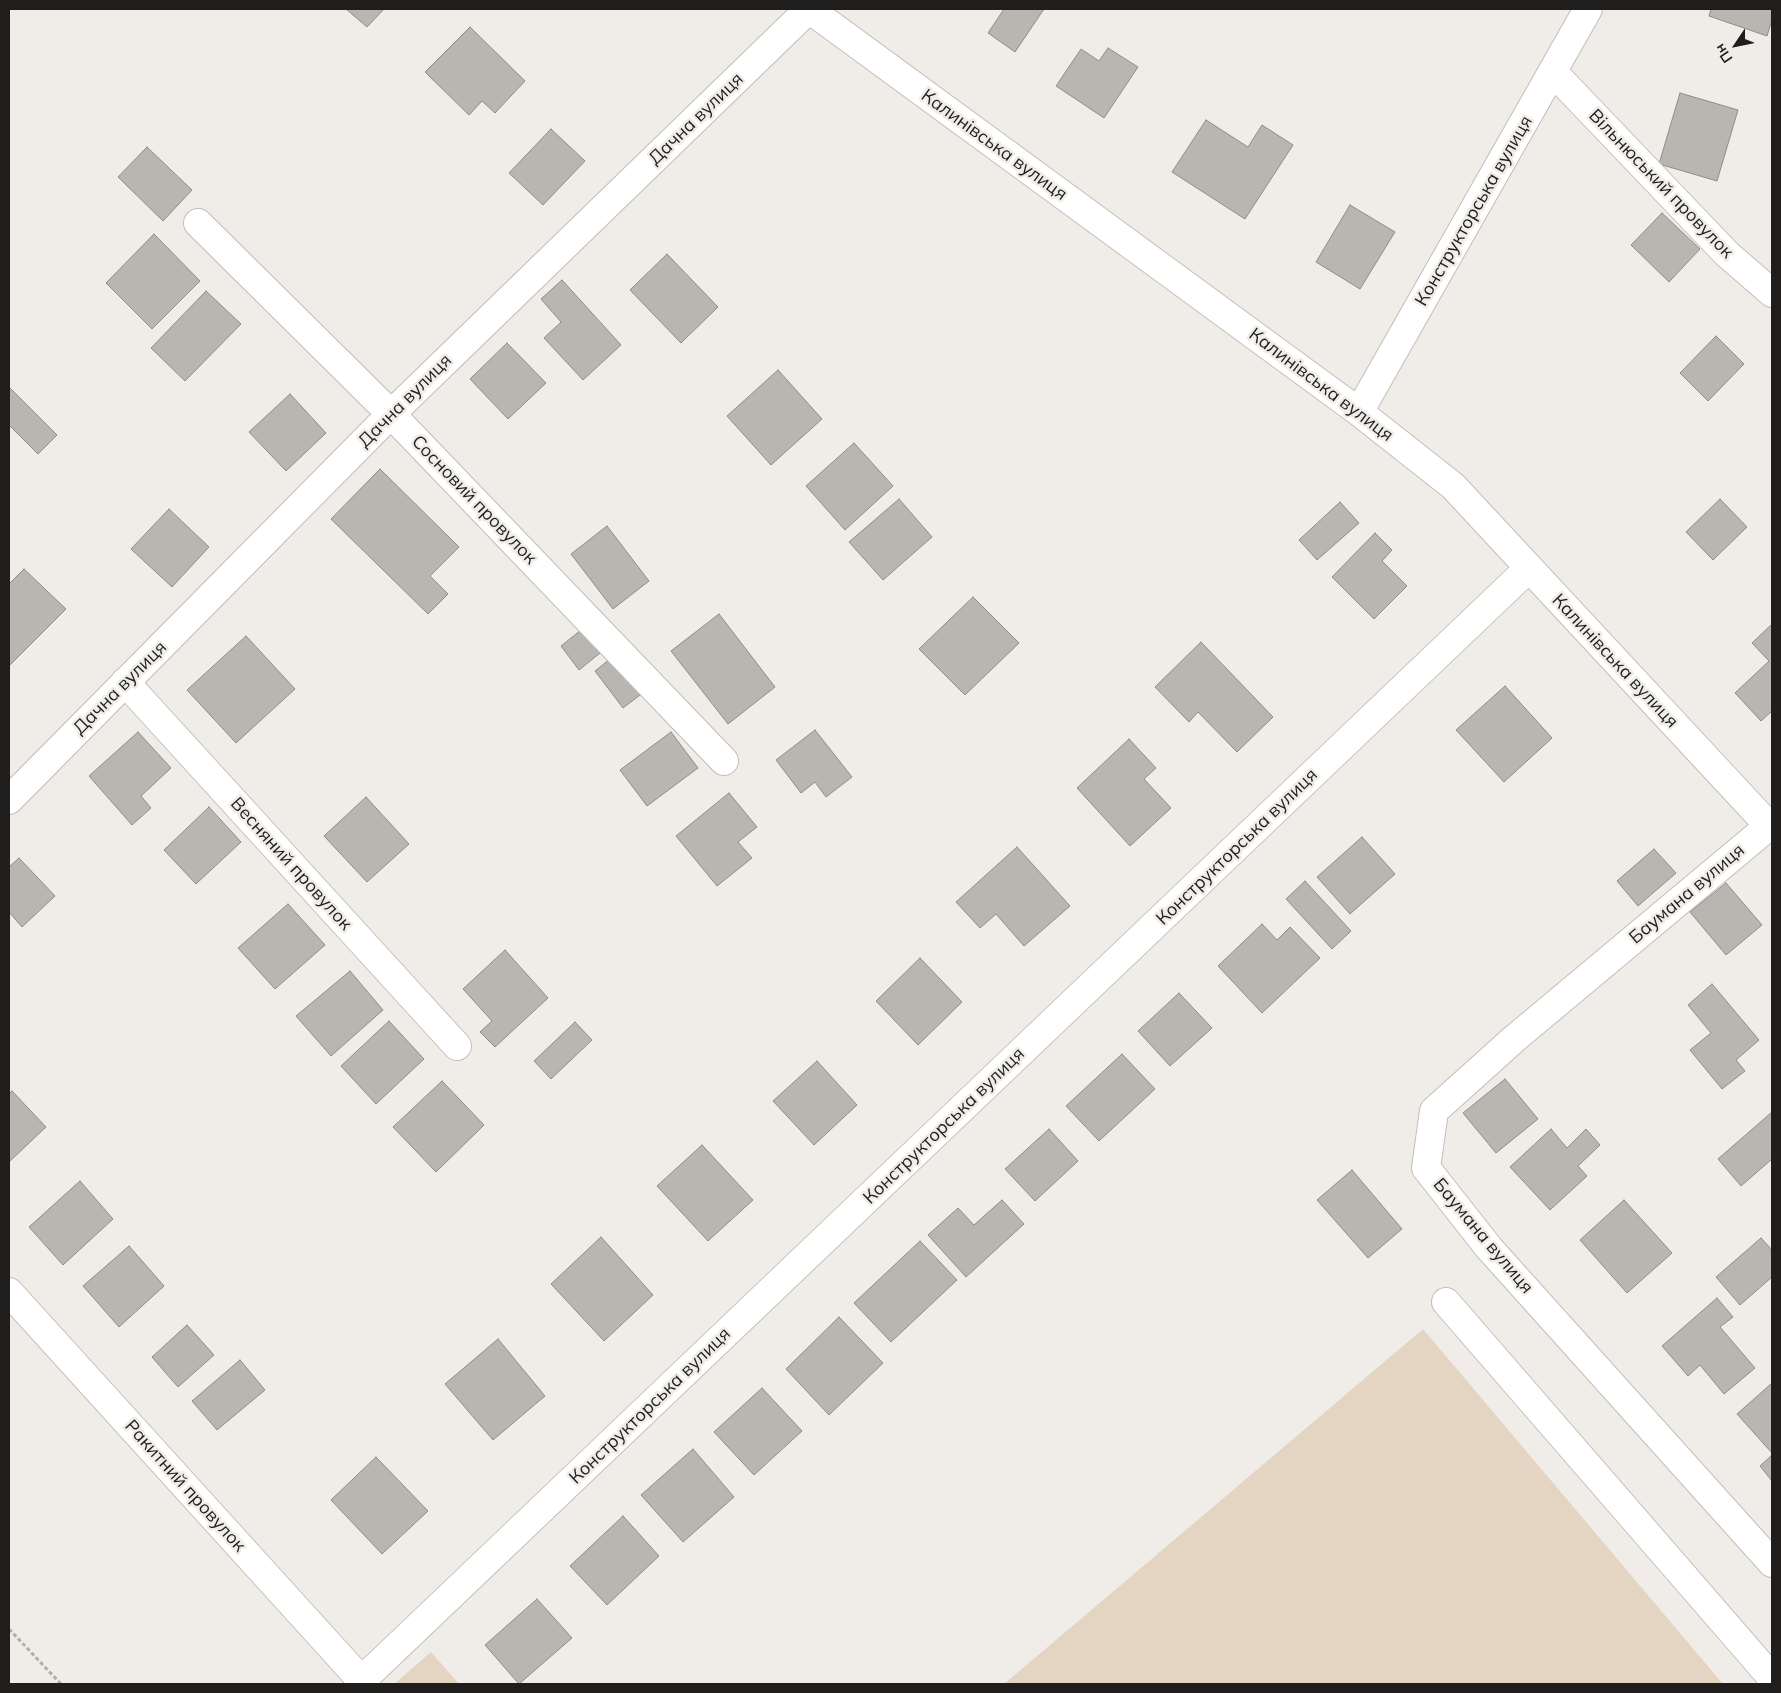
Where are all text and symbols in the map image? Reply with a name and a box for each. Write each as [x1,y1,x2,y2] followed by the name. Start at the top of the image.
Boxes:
[1711,20,1761,70] north arrow
[1711,40,1736,66] text: Пн
[644,68,748,170] street label: Дачна вулиця
[917,85,1071,205] street label: Калинівська вулиця
[1584,105,1738,263] street label: Вільнюський провулок
[1411,112,1537,310] street label: Конструкторська вулиця
[1245,324,1397,446] street label: Калинівська вулиця
[354,350,456,452] street label: Дачна вулиця
[407,431,541,569] street label: Сосновий провулок
[1547,590,1683,732] street label: Калинівська вулиця
[69,637,171,739] street label: Дачна вулиця
[1152,764,1322,930] street label: Конструкторська вулиця
[226,793,356,935] street label: Весняний провулок
[1625,839,1749,949] street label: Баумана вулиця
[859,1043,1029,1209] street label: Конструкторська вулиця
[1428,1174,1538,1298] street label: Баумана вулиця
[565,1323,735,1489] street label: Конструкторська вулиця
[120,1416,250,1556] street label: Ракитний провулок

